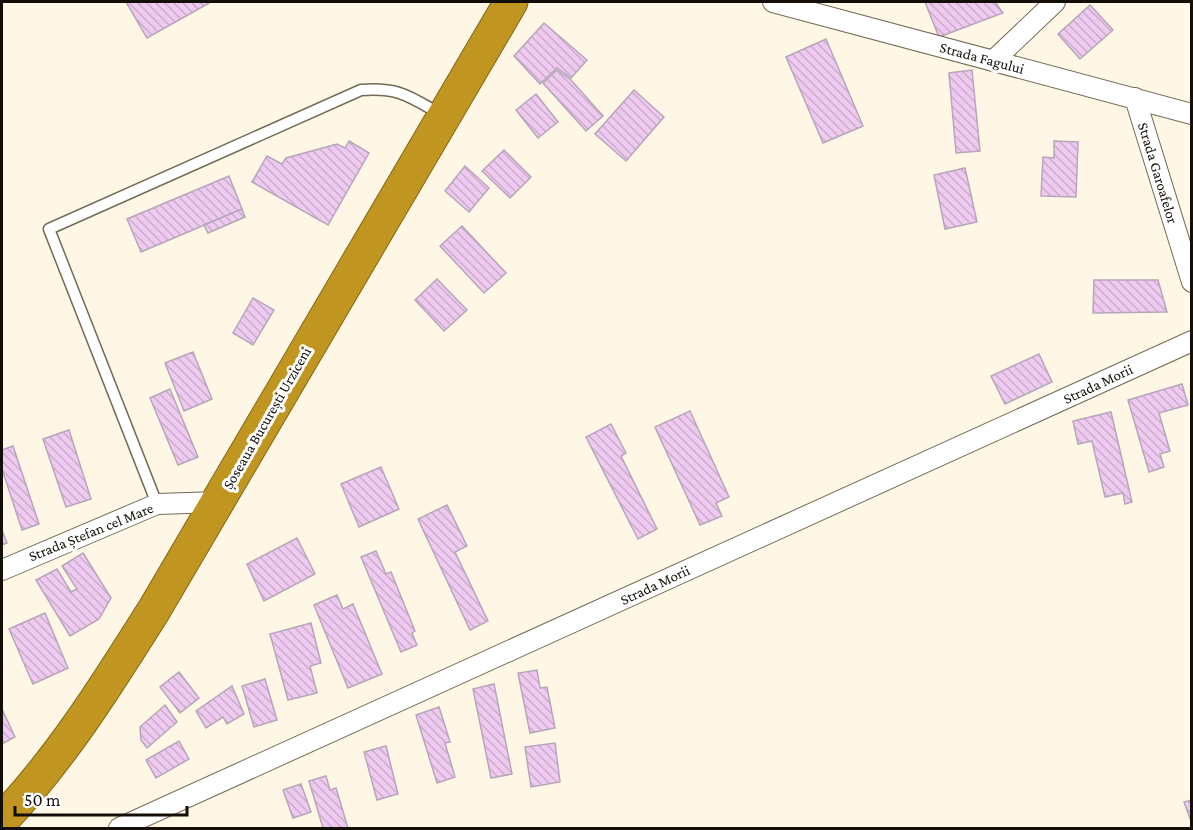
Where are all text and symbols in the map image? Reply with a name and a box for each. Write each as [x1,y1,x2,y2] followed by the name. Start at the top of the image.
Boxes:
[938,39,1026,78] street label: Strada Fagului
[1135,120,1181,226] street label: Strada Garoafelor
[220,344,316,493] street label: Șoseaua București Urziceni
[1061,361,1135,407] street label: Strada Morii
[26,500,157,566] street label: Strada Ștefan cel Mare
[618,562,692,608] street label: Strada Morii
[15,779,188,817] scale bar
[24,790,61,810] text: 50 m

